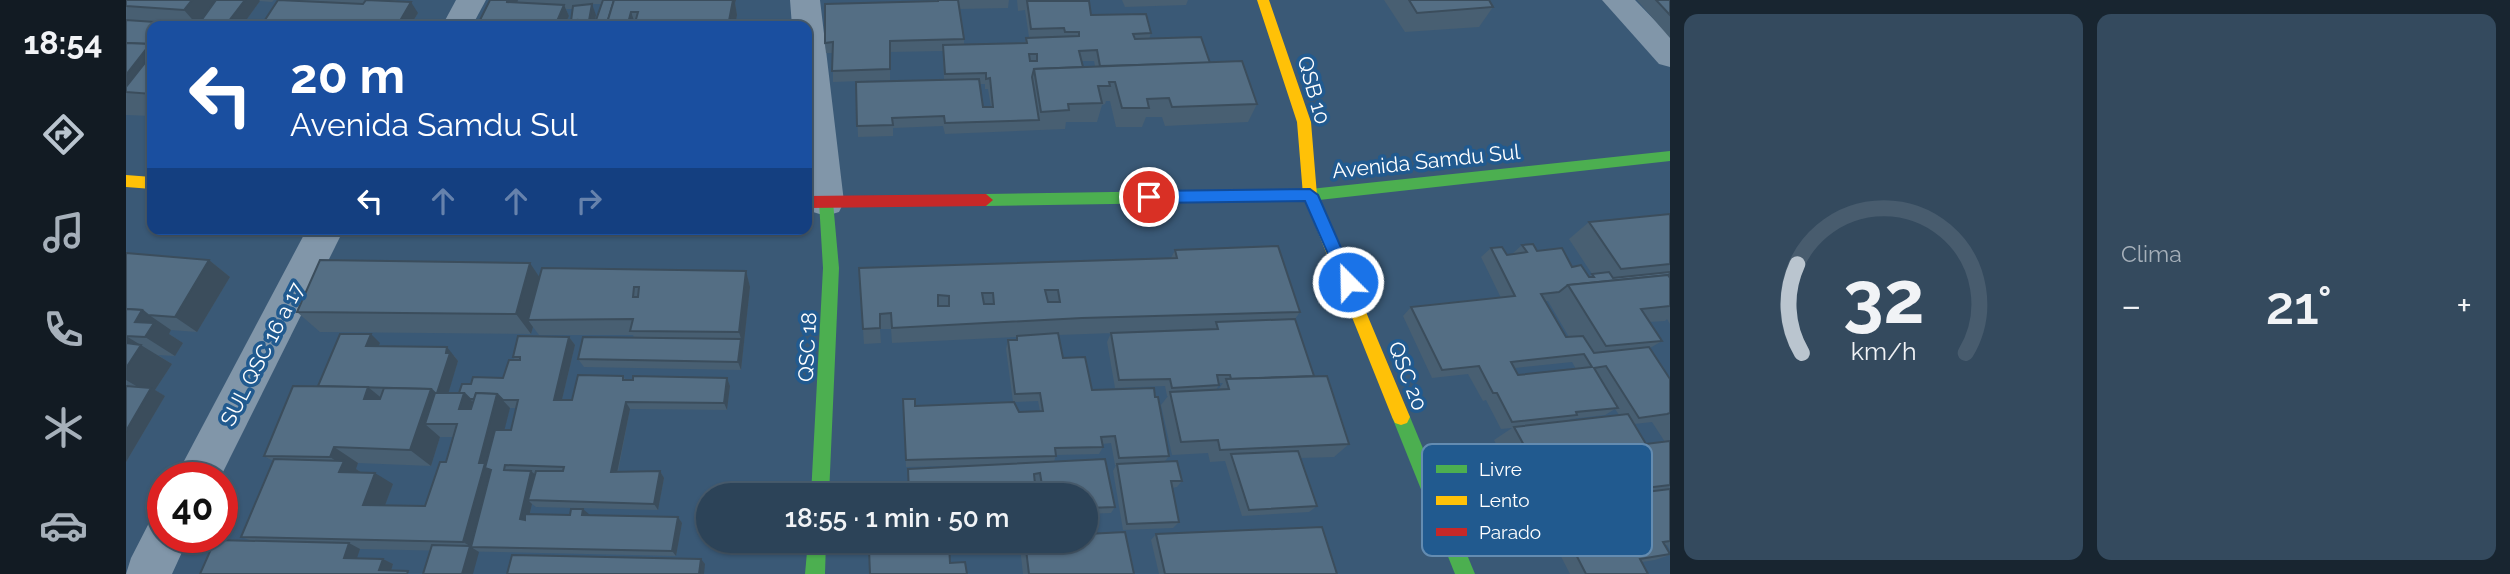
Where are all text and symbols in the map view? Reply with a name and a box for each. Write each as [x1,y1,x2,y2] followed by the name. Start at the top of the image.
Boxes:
[23,24,103,61] text: 18:54
[290,47,405,104] text: 20 m
[175,49,266,140] icon: left
[1292,53,1336,127] street label: QSB 10
[290,106,577,143] text: Avenida Samdu Sul
[39,110,88,159] icon: directions
[1331,139,1521,183] street label: Avenida Samdu Sul
[1119,167,1179,227] pin
[1130,178,1168,216] icon: arrive
[351,182,389,220] icon: left
[424,182,462,220] icon: ahead
[497,182,535,220] icon: ahead
[570,182,608,220] icon: right
[39,208,88,257] icon: music
[2121,240,2182,267] text: Clima
[1311,245,1385,319] position arrow
[1843,255,1924,340] text: 32
[2266,275,2332,336] text: 21°
[215,277,309,430] street label: SUL QSC 16 a 17
[2121,283,2141,328] text: −
[2456,283,2472,328] text: +
[39,305,88,354] icon: phone
[793,312,821,382] street label: QSC 18
[1851,336,1916,366] text: km/h
[1383,338,1433,414] street label: QSC 20
[39,403,88,452] icon: climate
[1422,444,1652,556] legend
[1479,458,1522,480] text: Livre
[147,462,238,553] speed limit sign: 40
[1479,489,1530,511] text: Lento
[39,501,88,550] icon: car
[785,503,1009,533] text: 18:55 · 1 min · 50 m
[1479,521,1541,543] text: Parado

